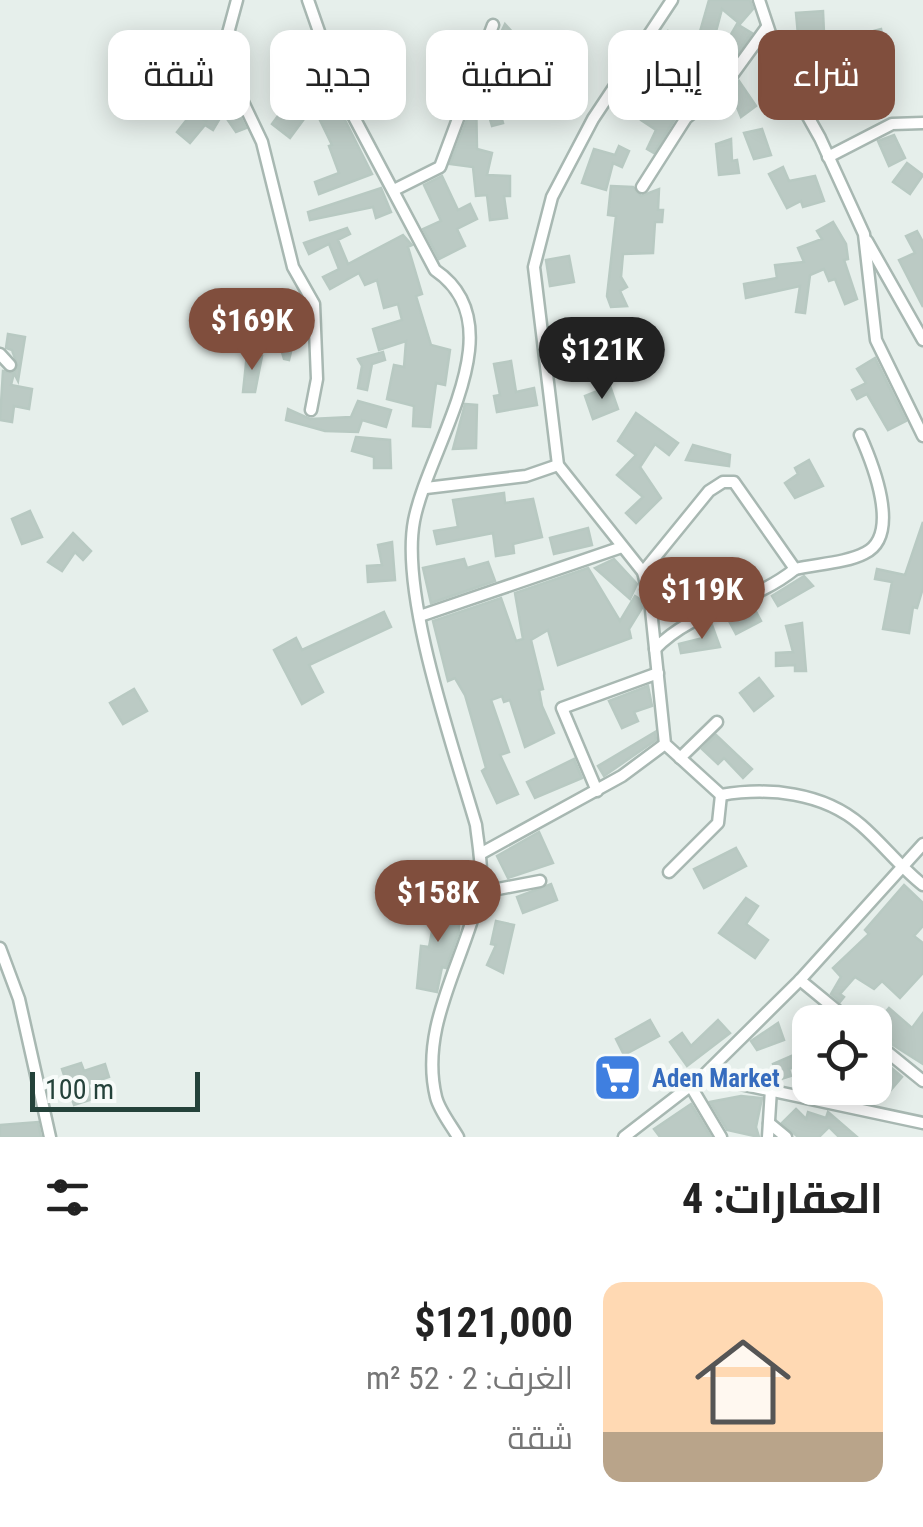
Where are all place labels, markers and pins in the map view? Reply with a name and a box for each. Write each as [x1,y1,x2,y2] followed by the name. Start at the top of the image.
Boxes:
[182,288,322,373] pin: $169K
[532,317,672,402] pin: $121K
[632,557,772,642] pin: $119K
[368,860,508,945] pin: $158K
[591,1052,643,1104] supermarket icon: Aden Market
[652,1064,780,1093] place label: Aden Market

